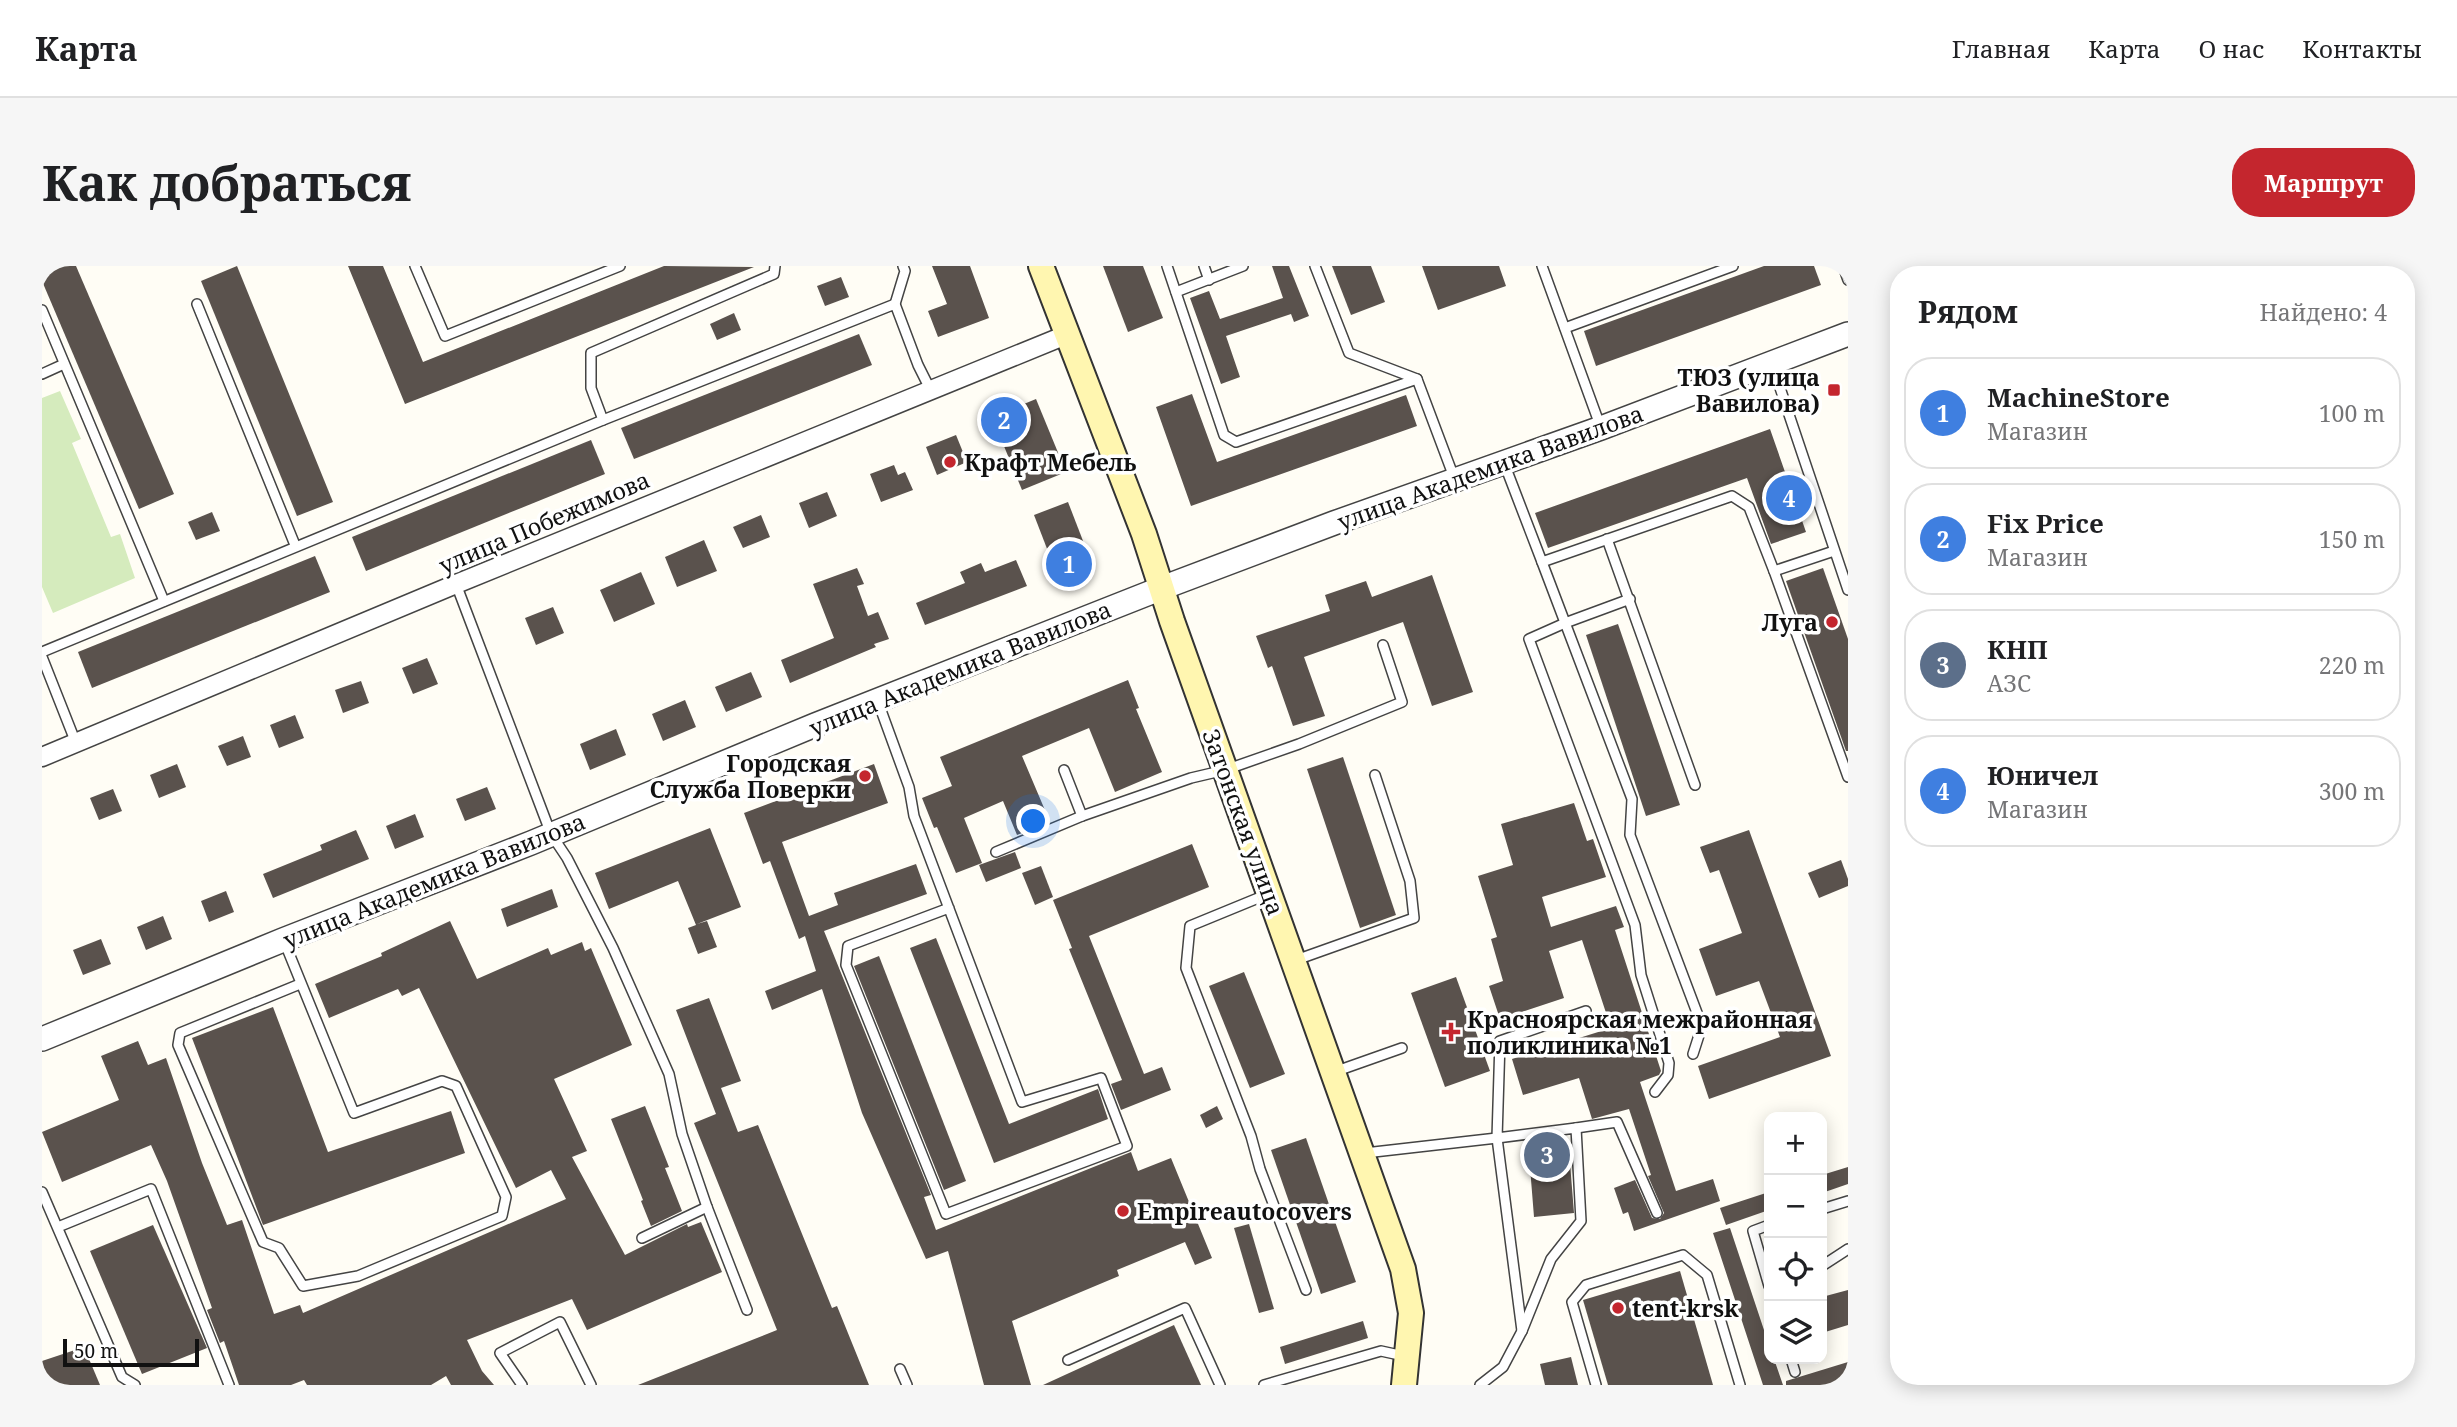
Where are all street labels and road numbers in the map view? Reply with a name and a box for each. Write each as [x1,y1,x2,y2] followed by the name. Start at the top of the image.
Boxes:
[1333,397,1647,537] street label: улица Академика Вавилова
[434,463,654,581] street label: улица Побежимова
[804,593,1116,743] street label: улица Академика Вавилова
[1195,725,1293,919] street label: Затонская улица
[278,805,590,955] street label: улица Академика Вавилова

